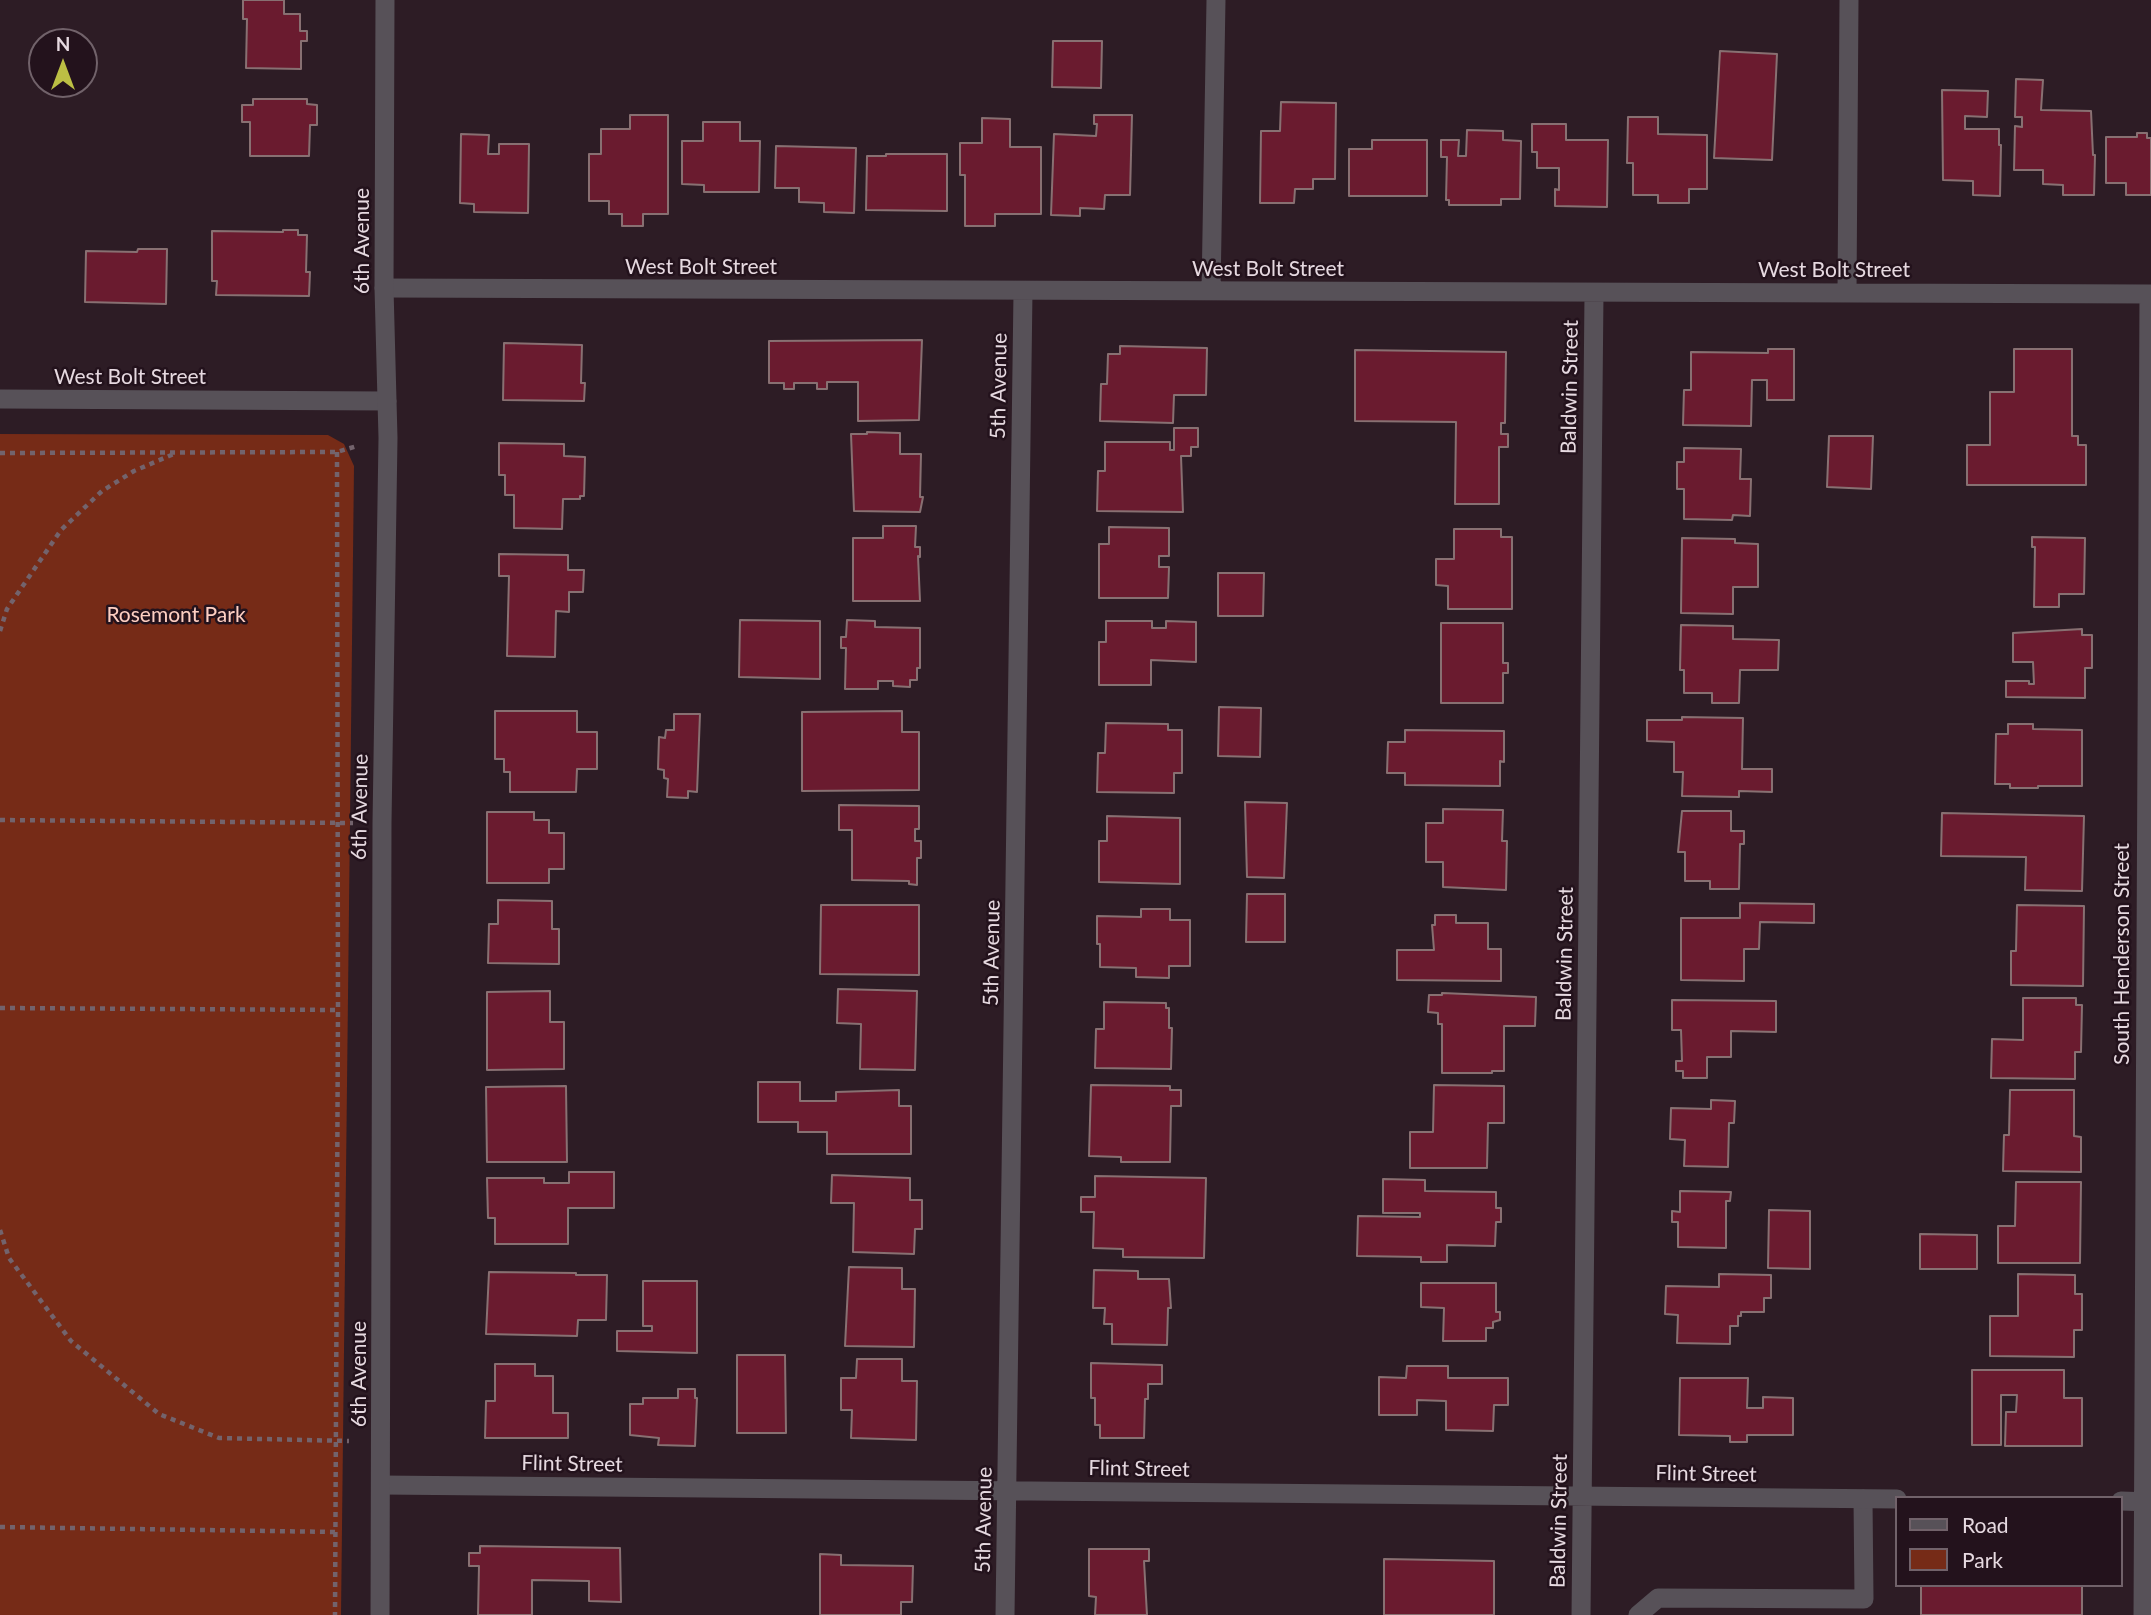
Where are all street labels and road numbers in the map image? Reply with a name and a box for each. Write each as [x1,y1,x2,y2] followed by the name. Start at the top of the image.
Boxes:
[349,188,375,294] street label: 6th Avenue
[625,254,777,280] street label: West Bolt Street
[1192,256,1344,282] street label: West Bolt Street
[1758,257,1910,283] street label: West Bolt Street
[1556,320,1584,454] street label: Baldwin Street
[985,333,1013,439] street label: 5th Avenue
[54,364,206,390] street label: West Bolt Street
[346,754,374,860] street label: 6th Avenue
[2109,843,2135,1065] street label: South Henderson Street
[1551,887,1579,1021] street label: Baldwin Street
[978,900,1006,1006] street label: 5th Avenue
[346,1321,372,1427] street label: 6th Avenue
[521,1451,623,1477] street label: Flint Street
[1545,1454,1573,1588] street label: Baldwin Street
[1088,1456,1190,1482] street label: Flint Street
[1655,1461,1757,1487] street label: Flint Street
[970,1467,998,1573] street label: 5th Avenue

